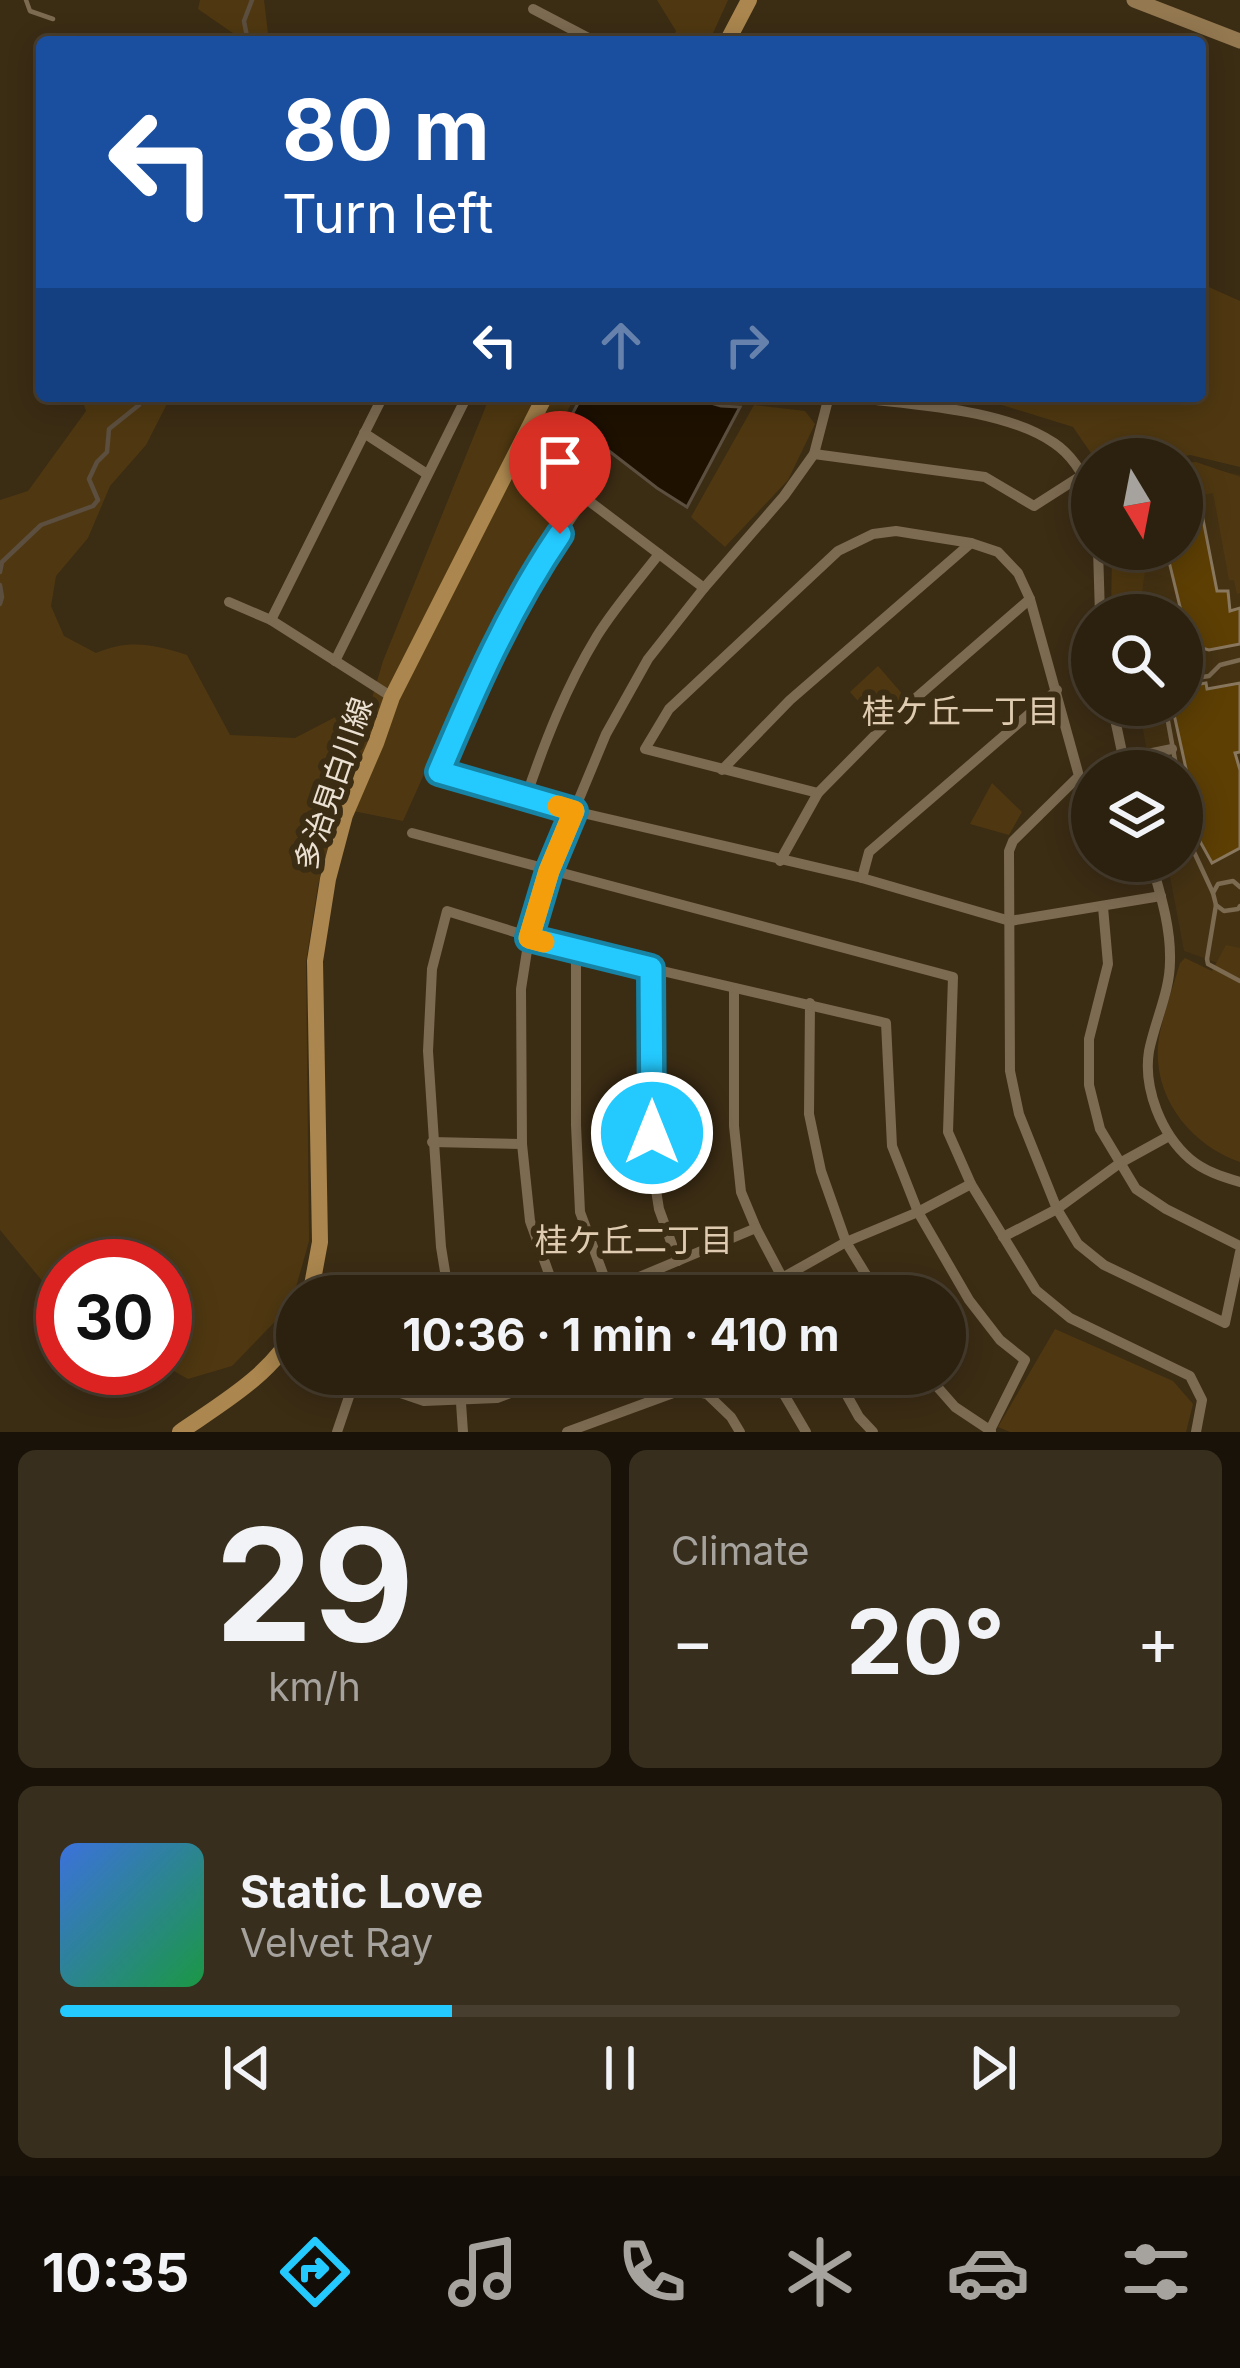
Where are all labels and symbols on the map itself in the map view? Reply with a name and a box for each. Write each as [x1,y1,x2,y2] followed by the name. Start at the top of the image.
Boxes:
[509,411,611,534] pin
[1071,438,1203,570] north arrow
[862,691,1060,731] district label: 桂ケ丘一丁目
[287,693,379,875] street label: 多治見白川線
[589,1070,715,1196] position arrow
[535,1220,733,1260] district label: 桂ケ丘二丁目
[36,1239,192,1395] speed limit sign: 30

